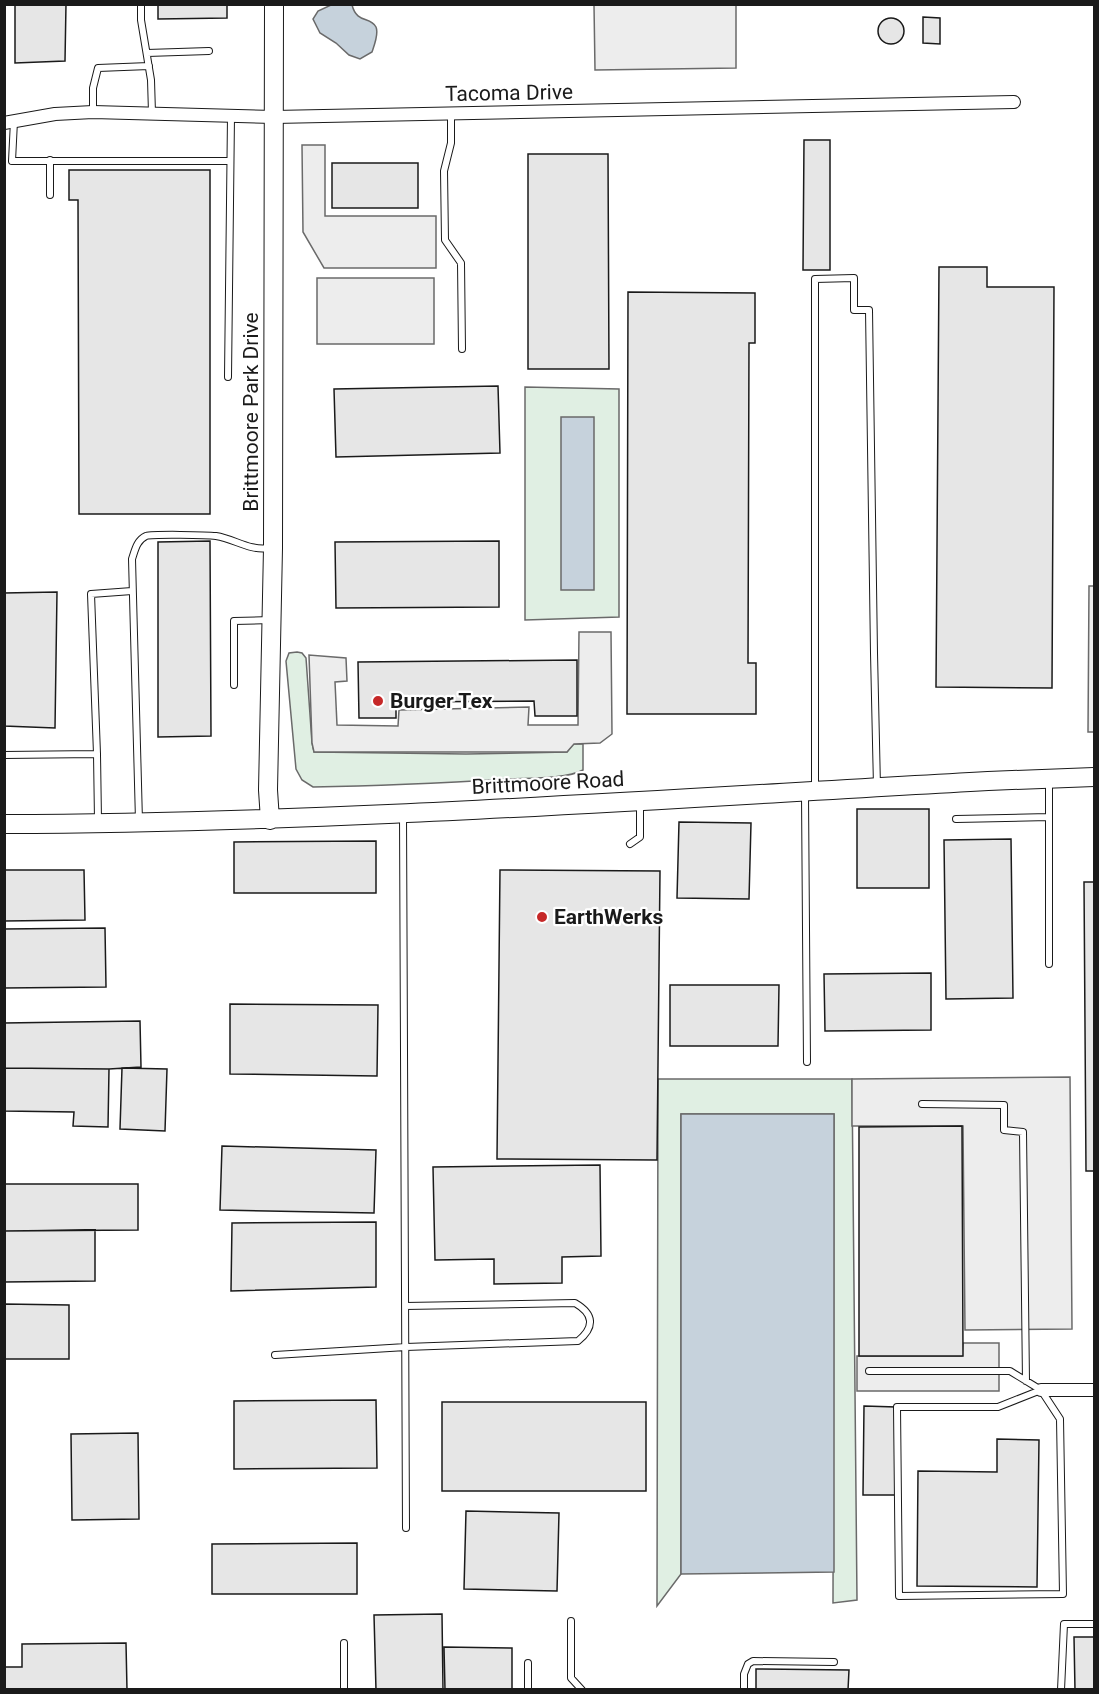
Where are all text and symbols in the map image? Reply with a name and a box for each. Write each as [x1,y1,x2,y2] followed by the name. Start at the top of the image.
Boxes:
[445,80,573,106] street label: Tacoma Drive
[239,312,263,512] street label: Brittmoore Park Drive
[390,689,493,713] place label: Burger Tex
[371,694,385,708] marker: Burger Tex
[471,767,625,799] street label: Brittmoore Road
[554,905,663,929] place label: EarthWerks
[535,910,549,924] marker: EarthWerks

